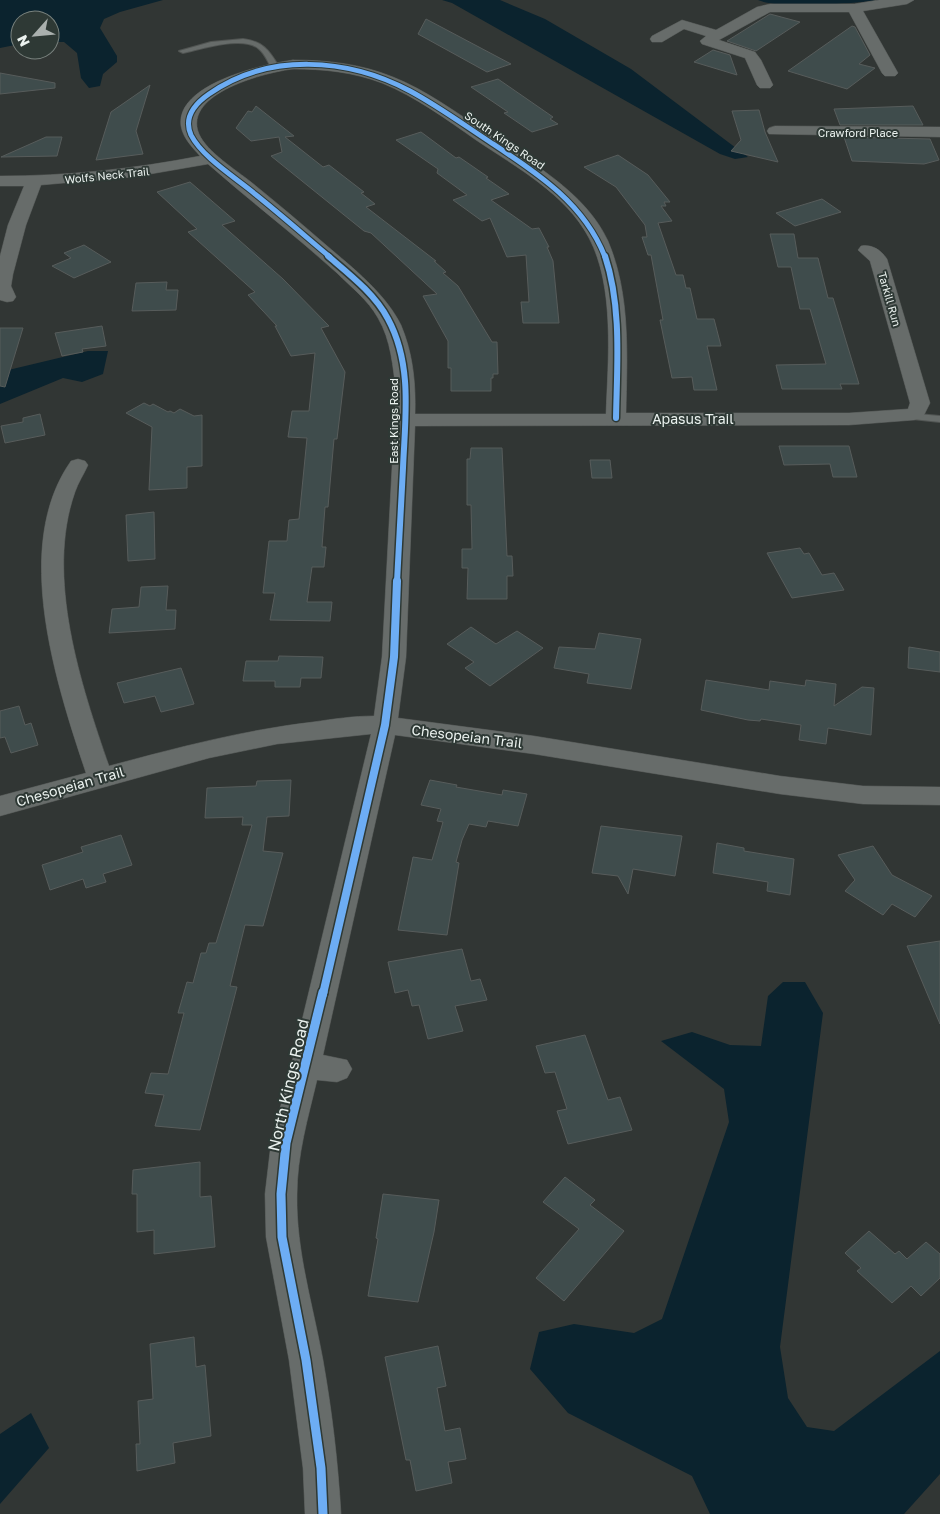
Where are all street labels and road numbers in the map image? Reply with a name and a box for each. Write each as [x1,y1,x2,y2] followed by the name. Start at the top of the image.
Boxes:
[462,108,548,172] street label: South Kings Road
[818,126,898,139] street label: Crawford Place
[64,164,150,186] street label: Wolfs Neck Trail
[876,270,904,328] street label: Tarkill Run
[387,378,400,464] street label: East Kings Road
[652,410,734,427] street label: Apasus Trail
[411,721,523,751] street label: Chesopeian Trail
[14,762,126,810] street label: Chesopeian Trail
[263,1017,313,1153] street label: North Kings Road

